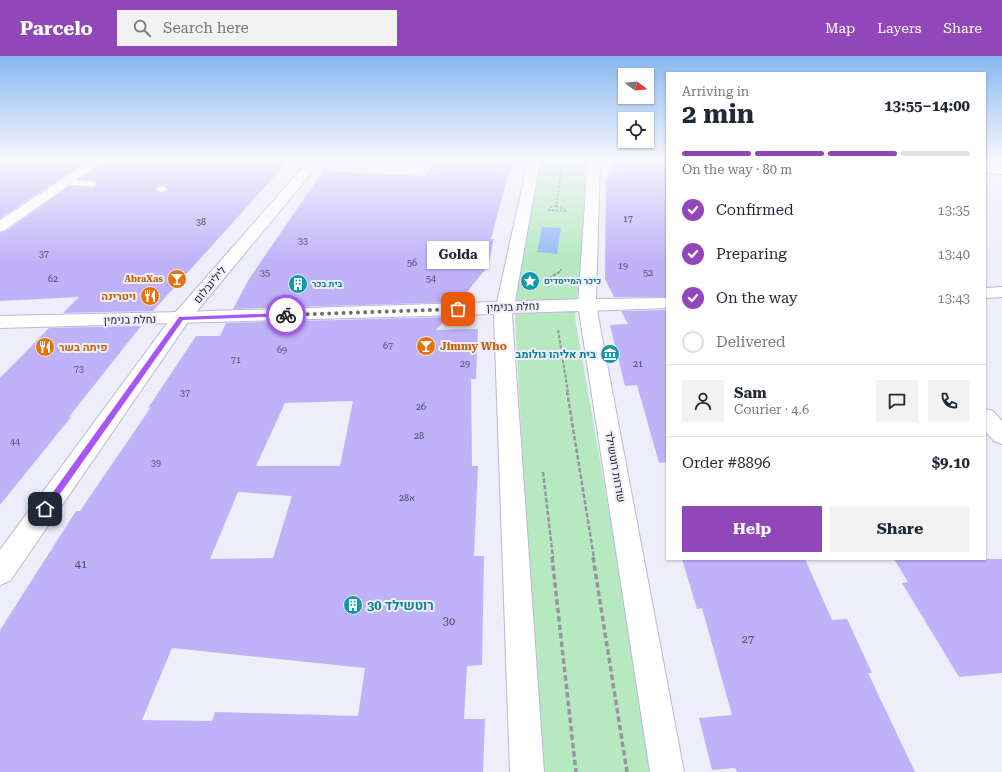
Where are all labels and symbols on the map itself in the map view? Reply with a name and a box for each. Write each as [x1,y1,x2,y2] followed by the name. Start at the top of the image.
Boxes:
[618,68,654,104] north arrow
[623,214,633,224] house number: 17
[196,217,206,227] house number: 38
[298,236,308,246] house number: 33
[427,241,489,269] callout: Golda
[39,249,49,259] house number: 37
[407,258,417,268] house number: 56
[618,261,628,271] house number: 19
[191,264,229,306] street label: לילינבלום
[166,268,188,290] bar icon: AbraXas
[260,268,270,278] house number: 35
[643,268,653,278] house number: 52
[519,270,541,292] place icon: כיכר המייסדים
[287,273,309,295] building icon: בית בכר
[48,274,58,284] house number: 62
[124,274,163,284] place label: AbraXas
[426,274,436,284] house number: 54
[544,276,601,286] place label: כיכר המייסדים
[312,279,342,289] place label: בית בכר
[139,285,161,307] restaurant icon: ויטרינה
[101,290,136,303] place label: ויטרינה
[441,292,475,326] pin
[266,295,306,335] courier
[487,300,539,314] street label: נחלת בנימין
[104,313,156,327] street label: נחלת בנימין
[415,335,437,357] bar icon: Jimmy Who
[34,336,56,358] restaurant icon: פיתה בשר
[440,340,507,353] place label: Jimmy Who
[59,341,108,354] place label: פיתה בשר
[383,341,393,351] house number: 67
[599,343,621,365] museum icon: בית אליהו גולומב
[277,345,287,355] house number: 69
[515,348,596,361] place label: בית אליהו גולומב
[231,355,241,365] house number: 71
[460,359,470,369] house number: 29
[633,359,643,369] house number: 21
[74,364,84,374] house number: 73
[180,388,190,398] house number: 37
[416,402,426,412] house number: 26
[414,431,424,441] house number: 28
[602,431,628,503] street label: שדרות רוטשילד
[10,437,20,447] house number: 44
[151,458,161,468] house number: 39
[28,492,62,526] pin
[399,493,415,503] house number: 28א
[75,558,87,571] house number: 41
[342,594,364,616] building icon: רוטשילד 30
[367,598,434,613] place label: רוטשילד 30
[443,615,455,628] house number: 30
[742,633,754,646] house number: 27

